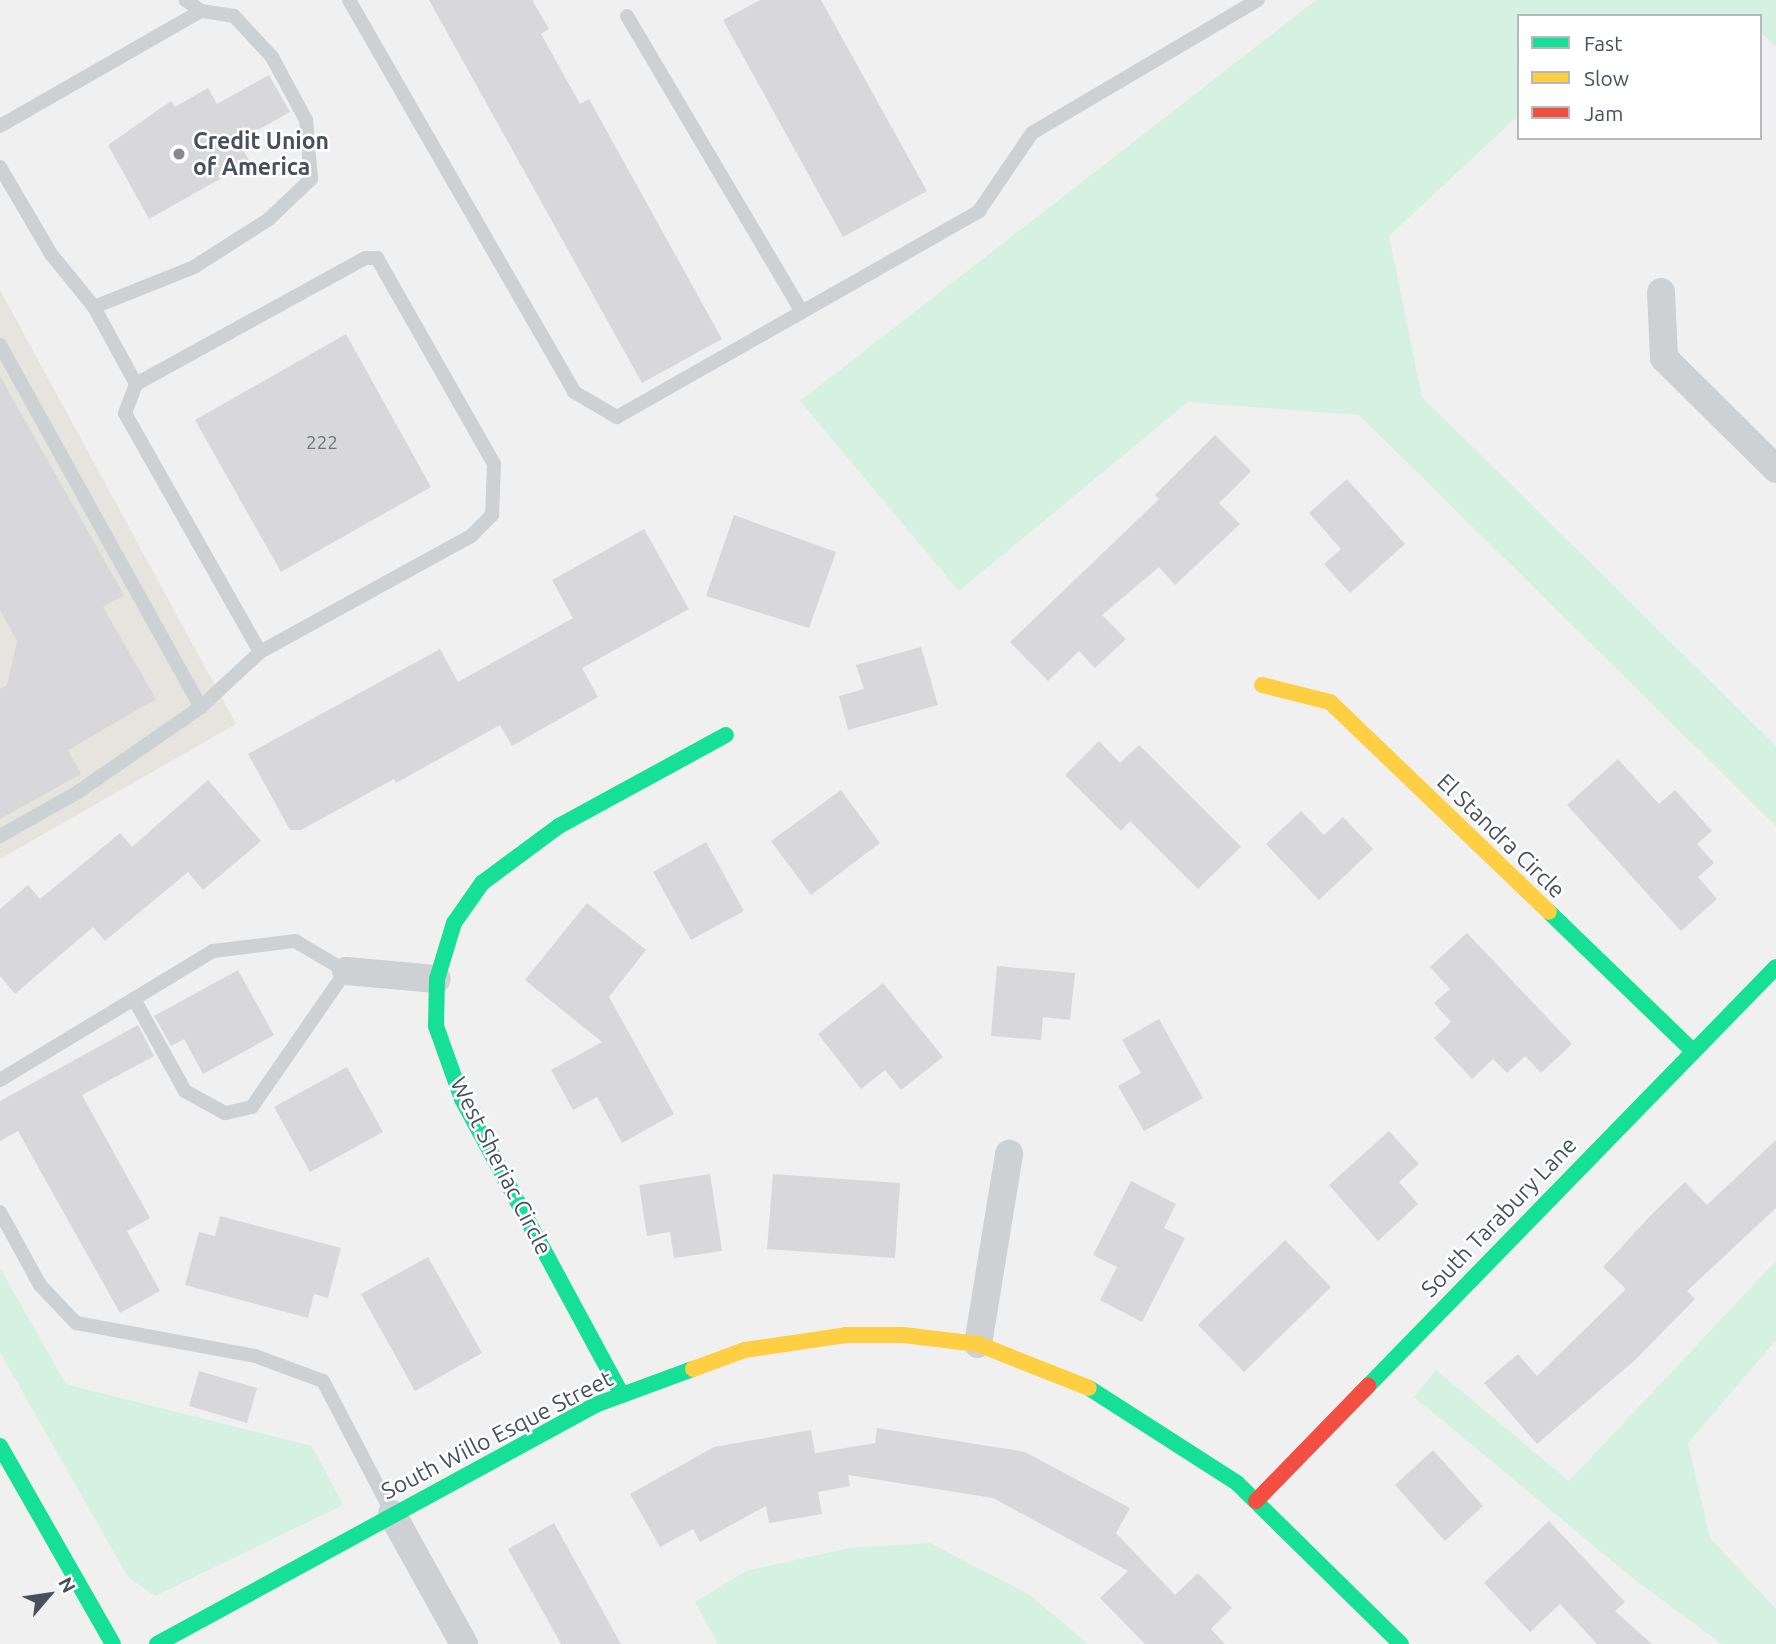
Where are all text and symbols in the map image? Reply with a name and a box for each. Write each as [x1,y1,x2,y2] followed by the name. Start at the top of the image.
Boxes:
[1517,14,1762,140] legend
[1584,31,1622,55] text: Fast
[1584,66,1629,90] text: Slow
[1584,101,1623,125] text: Jam
[193,127,329,181] place label: Credit Union of America
[171,146,187,162] marker: Credit Union of America
[306,432,338,454] house number: 222
[1431,768,1571,904] street label: El Standra Circle
[444,1073,558,1259] street label: West Sheriac Circle
[1415,1131,1583,1303] street label: South Tarabury Lane
[377,1365,617,1505] street label: South Willo Esque Street
[14,1560,84,1630] north arrow
[54,1573,80,1596] text: N

